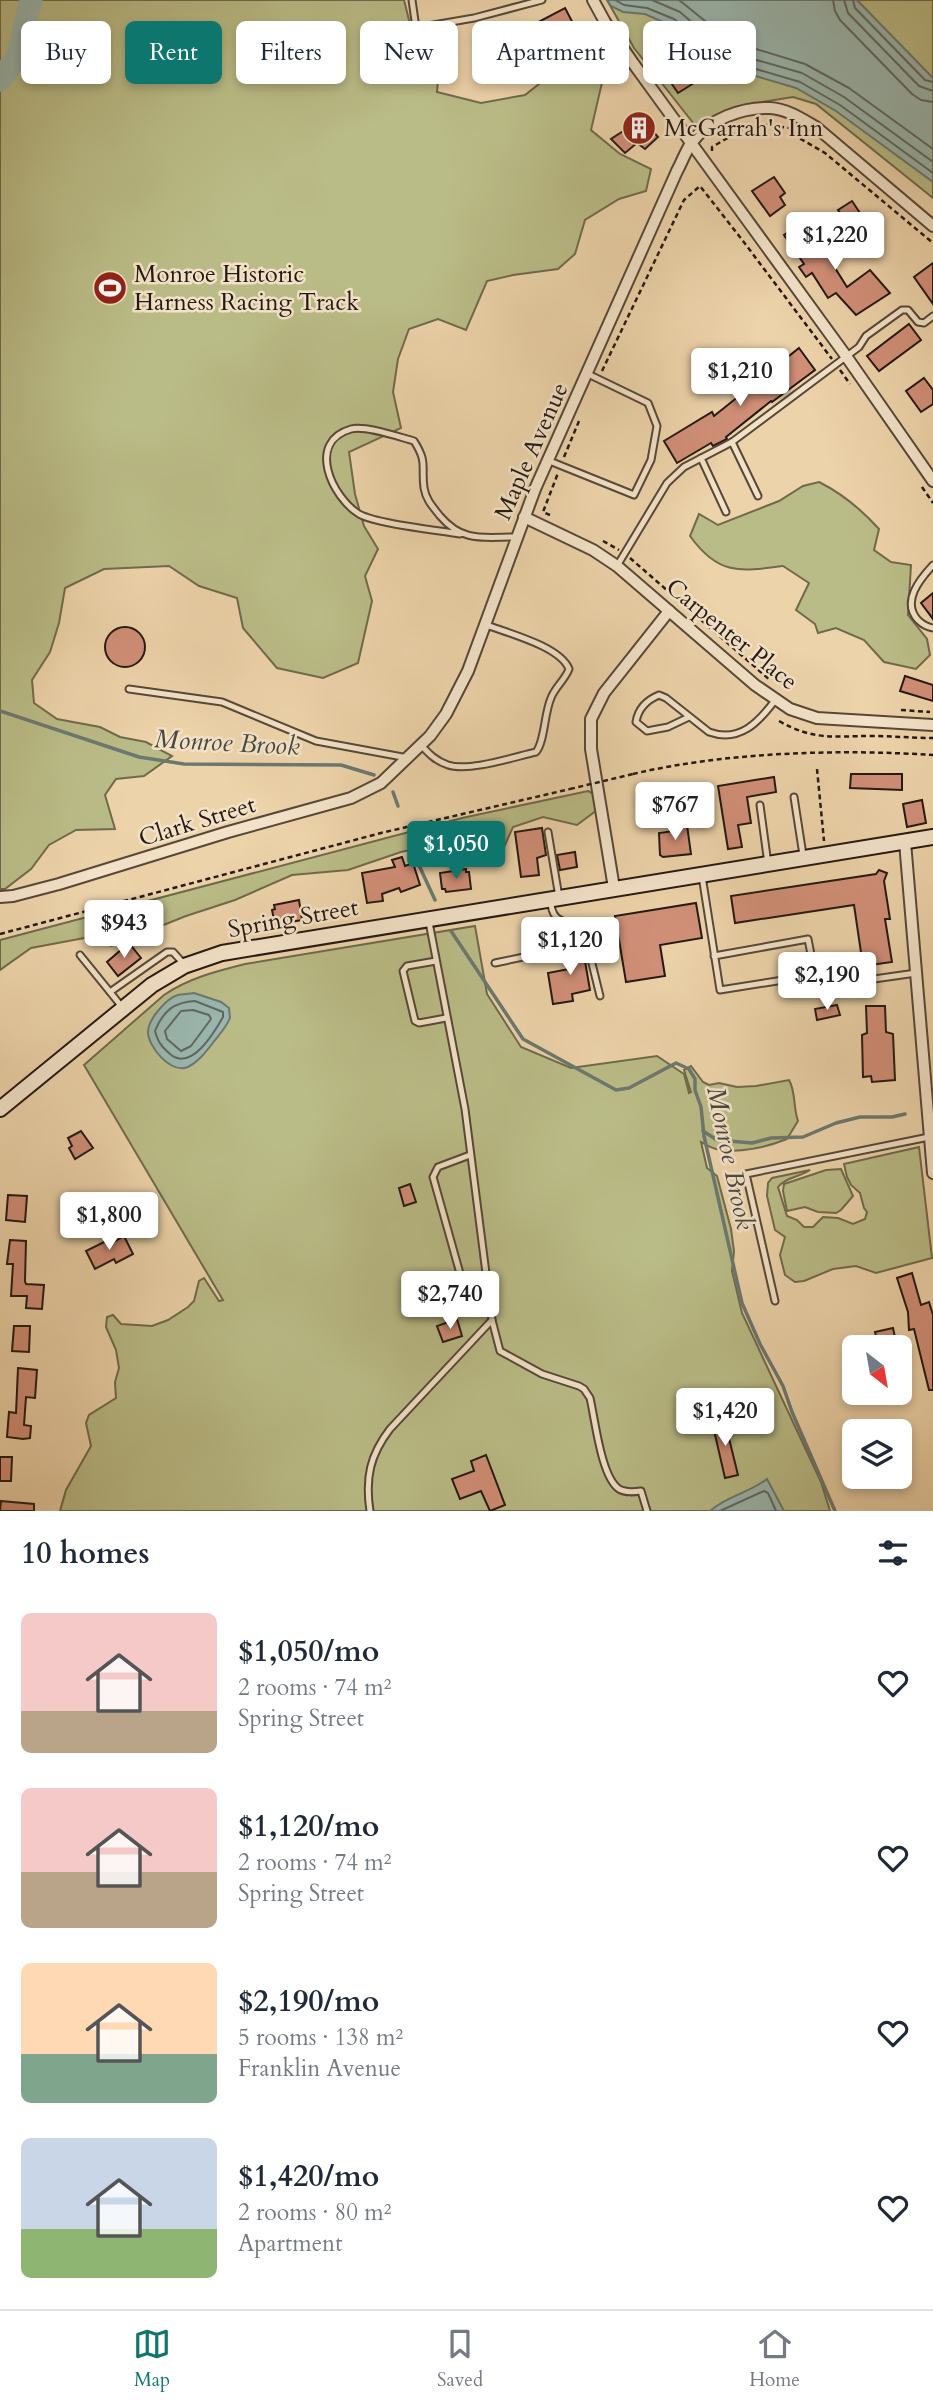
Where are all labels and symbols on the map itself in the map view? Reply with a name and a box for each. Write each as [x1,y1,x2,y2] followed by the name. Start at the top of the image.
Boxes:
[620,109,658,147] building icon: McGarrah's Inn
[664,112,824,145] place label: McGarrah's Inn
[778,212,892,272] pin: $1,220
[134,258,359,319] place label: Monroe Historic Harness Racing Track
[91,269,129,307] sports icon: Monroe Historic Harness Racing Track
[683,348,797,408] pin: $1,210
[486,377,576,525] street label: Maple Avenue
[659,571,805,698] street label: Carpenter Place
[153,721,301,764] water label: Monroe Brook
[634,782,716,842] pin: $767
[135,788,260,855] street label: Clark Street
[399,822,513,881] pin: $1,050
[225,891,361,946] street label: Spring Street
[83,900,165,960] pin: $943
[513,918,627,977] pin: $1,120
[770,953,884,1012] pin: $2,190
[698,1083,763,1233] water label: Monroe Brook
[52,1192,166,1252] pin: $1,800
[393,1272,507,1331] pin: $2,740
[842,1335,912,1405] north arrow
[668,1388,782,1448] pin: $1,420

